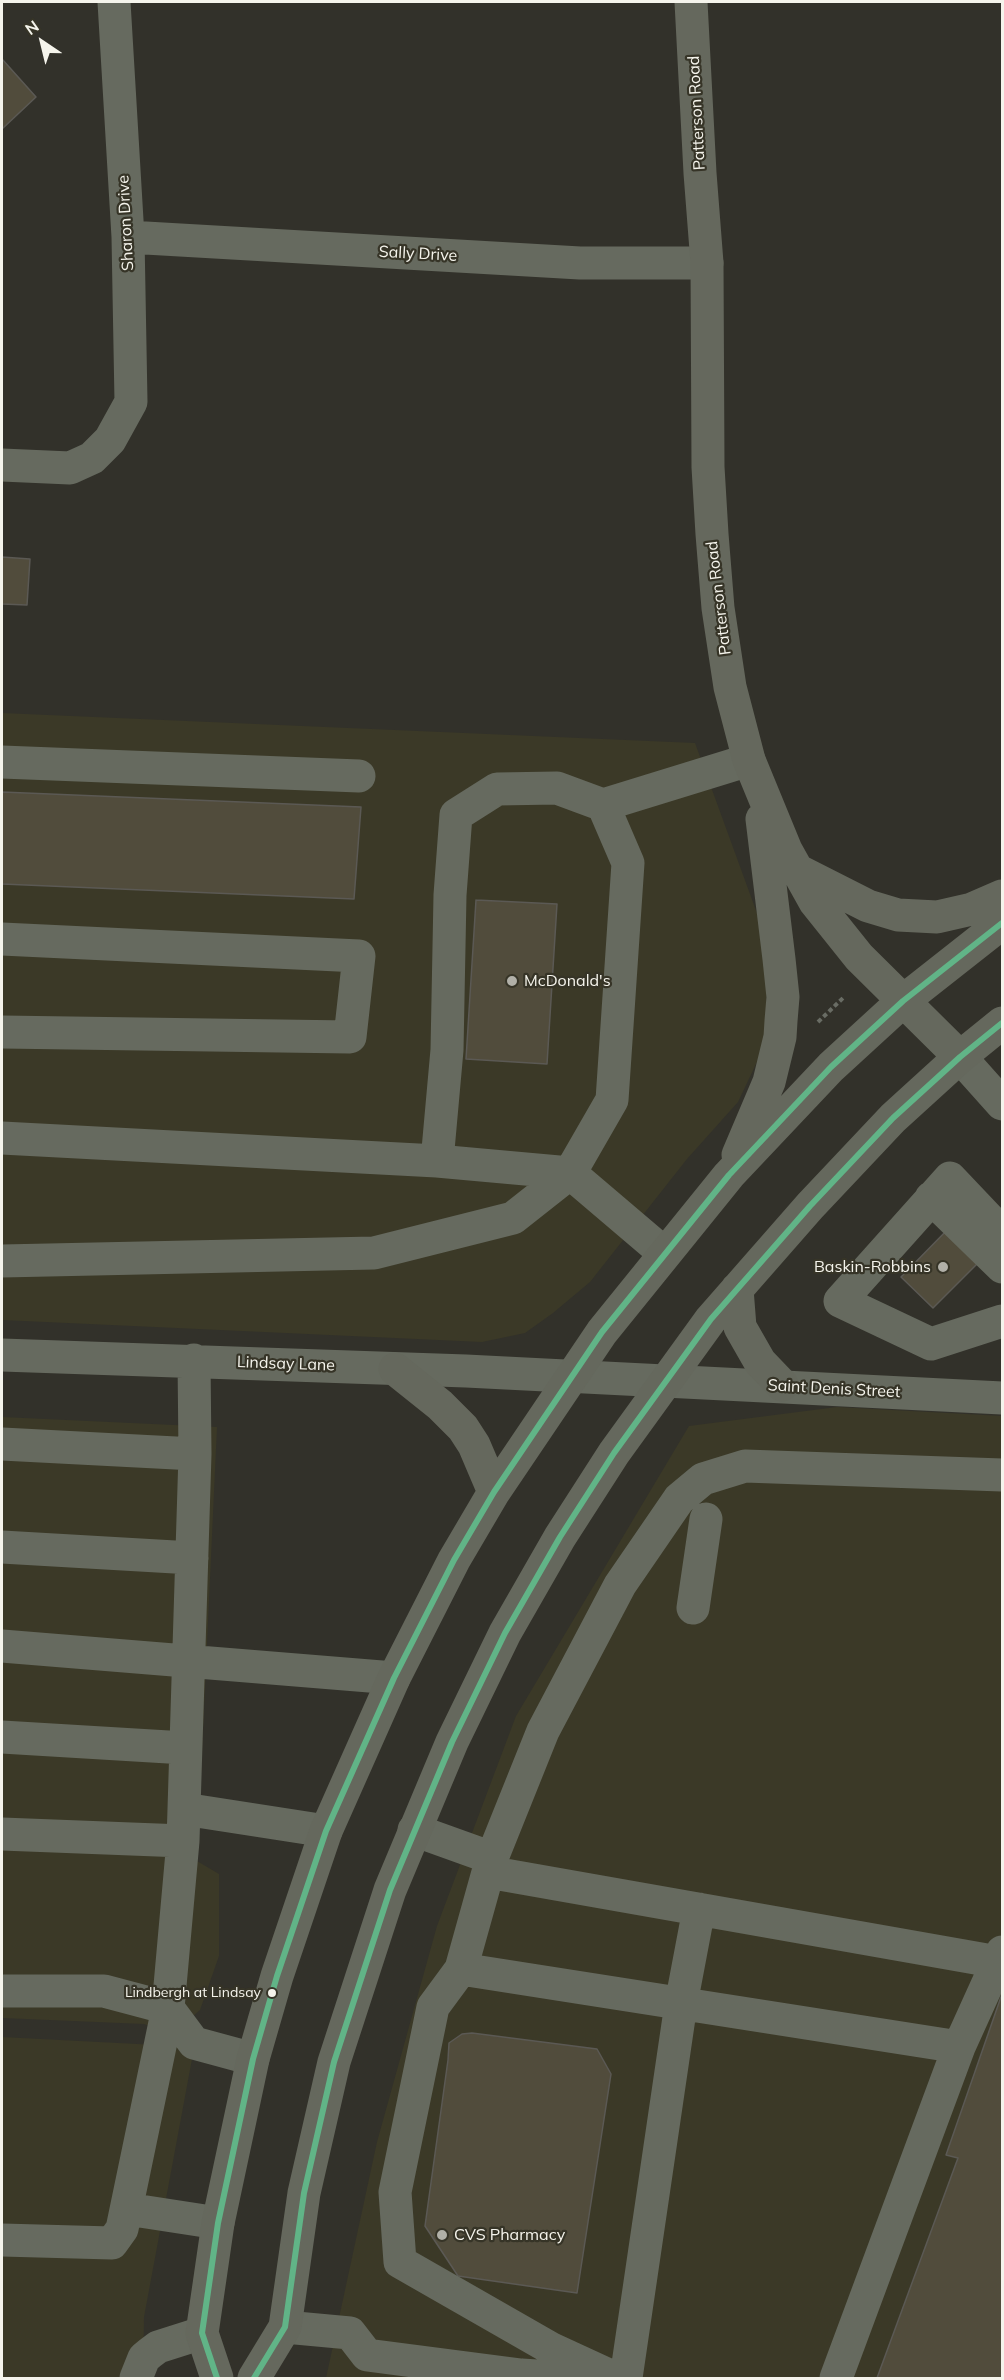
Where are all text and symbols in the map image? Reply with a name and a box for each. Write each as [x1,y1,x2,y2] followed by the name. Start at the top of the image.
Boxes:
[12,12,72,72] north arrow
[21,16,42,39] text: N
[684,55,710,171] street label: Patterson Road
[114,175,138,271] street label: Sharon Drive
[378,242,458,266] street label: Sally Drive
[702,540,736,656] street label: Patterson Road
[524,971,611,991] place label: McDonald's
[505,974,519,988] marker: McDonald's
[814,1257,931,1277] place label: Baskin-Robbins
[936,1260,950,1274] marker: Baskin-Robbins
[237,1353,335,1375] street label: Lindsay Lane
[767,1376,901,1402] street label: Saint Denis Street
[125,1985,261,2001] place label: Lindbergh at Lindsay
[266,1987,278,1999] marker: Lindbergh at Lindsay
[454,2225,565,2245] place label: CVS Pharmacy
[435,2228,449,2242] marker: CVS Pharmacy

